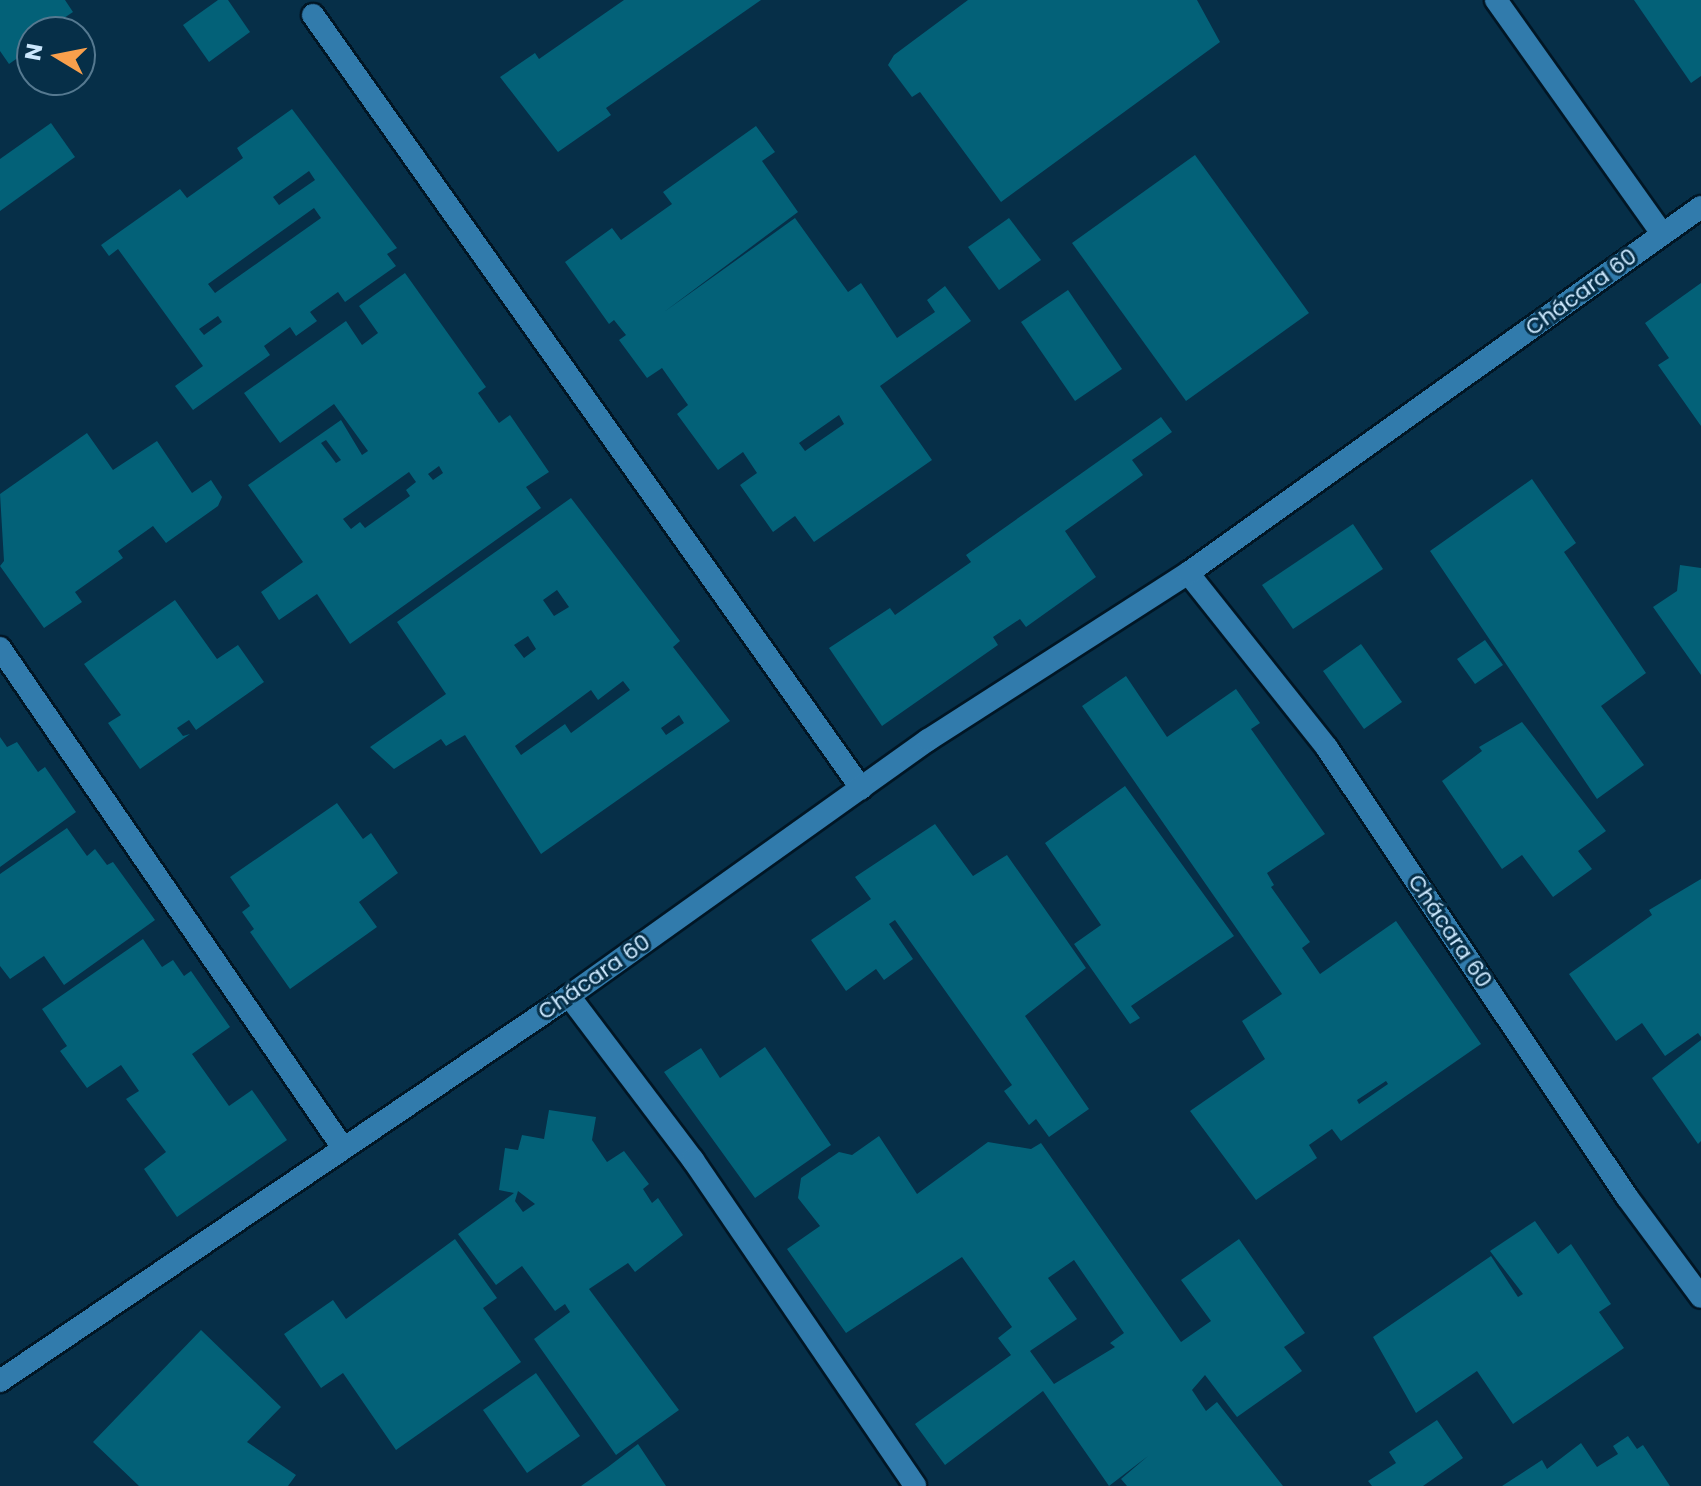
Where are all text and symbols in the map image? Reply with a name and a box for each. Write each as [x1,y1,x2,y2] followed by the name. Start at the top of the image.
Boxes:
[16,16,96,96] north arrow
[17,41,51,63] text: N
[1520,243,1642,341] street label: Chácara 60
[1402,869,1498,993] street label: Chácara 60
[533,929,655,1025] street label: Chácara 60

